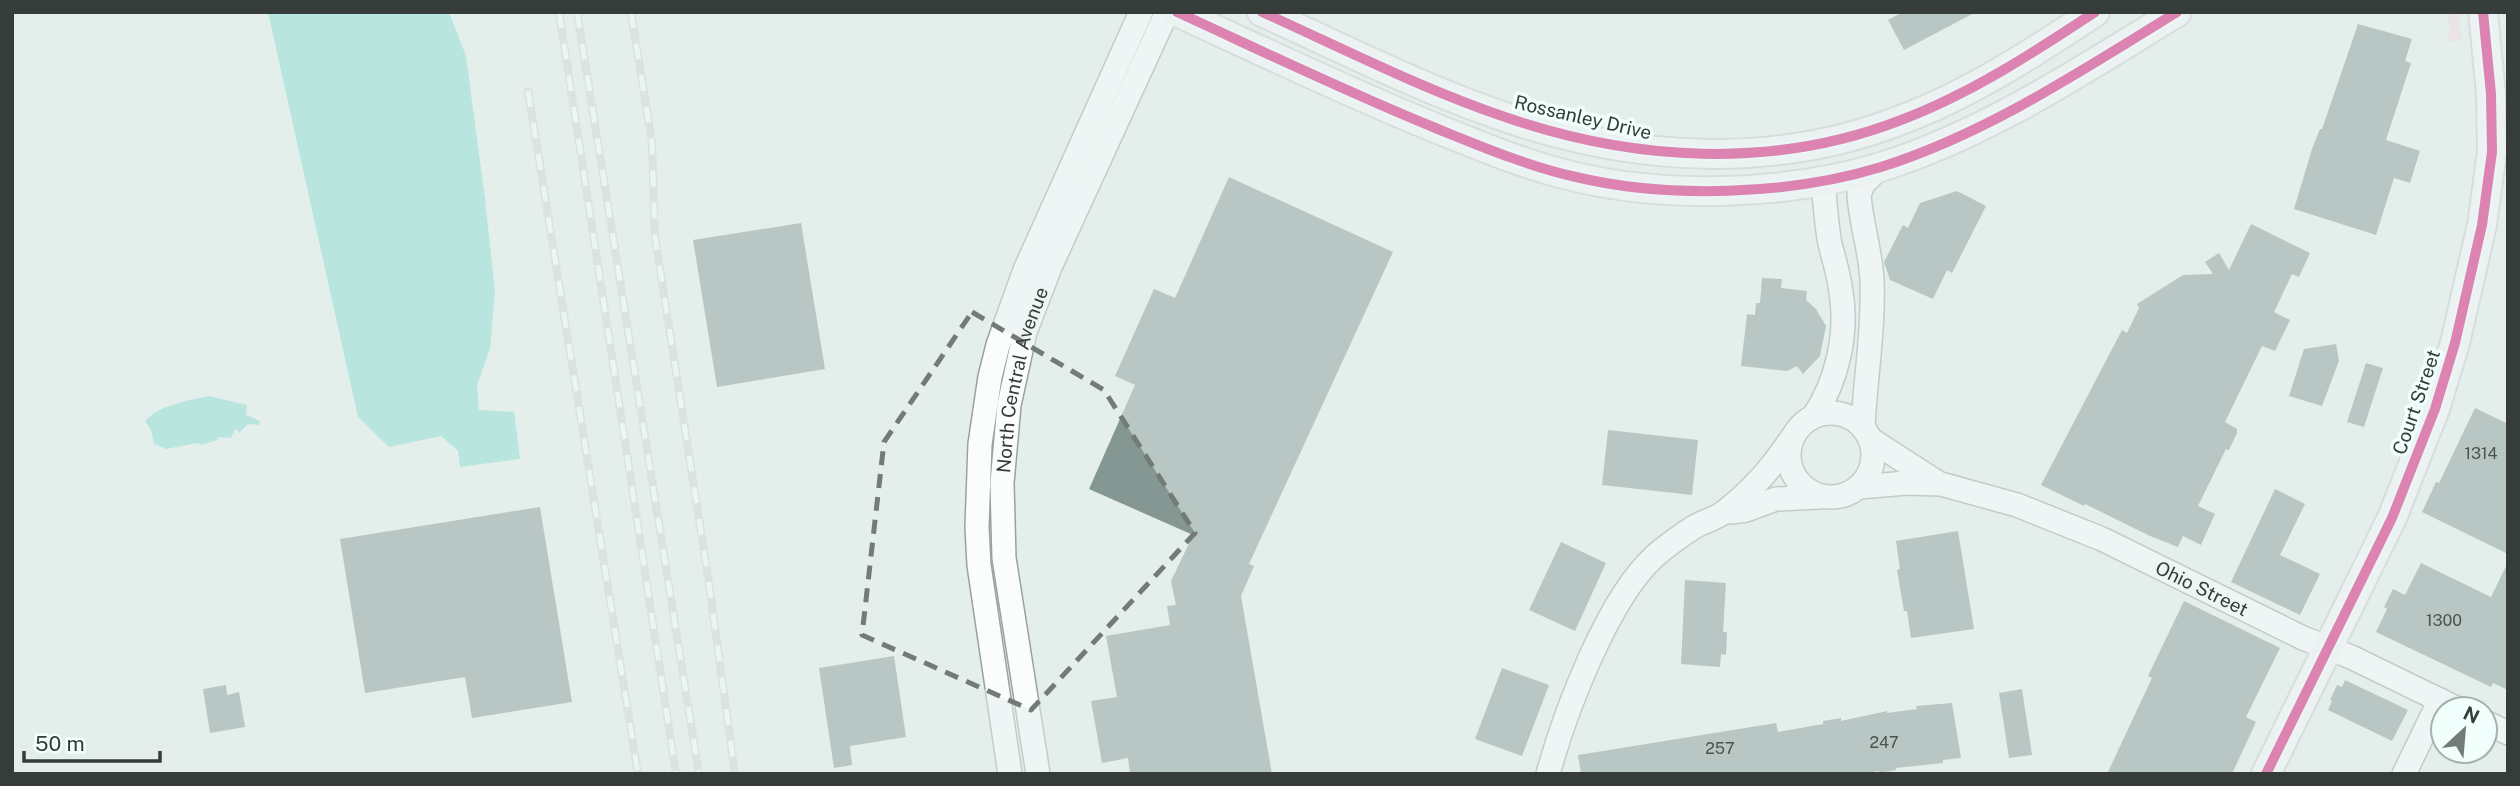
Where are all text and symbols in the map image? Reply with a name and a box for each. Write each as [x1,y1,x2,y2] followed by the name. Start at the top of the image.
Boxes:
[1512,91,1654,143] street label: Rossanley Drive
[992,284,1052,474] street label: North Central Avenue
[2388,347,2444,457] street label: Court Street
[2464,444,2498,463] house number: 1314
[2152,556,2252,620] street label: Ohio Street
[2426,611,2462,630] house number: 1300
[2429,695,2499,765] north arrow
[2460,702,2483,728] text: N
[24,720,161,764] scale bar
[35,731,85,756] text: 50 m
[1869,733,1899,752] house number: 247
[1705,739,1735,758] house number: 257

